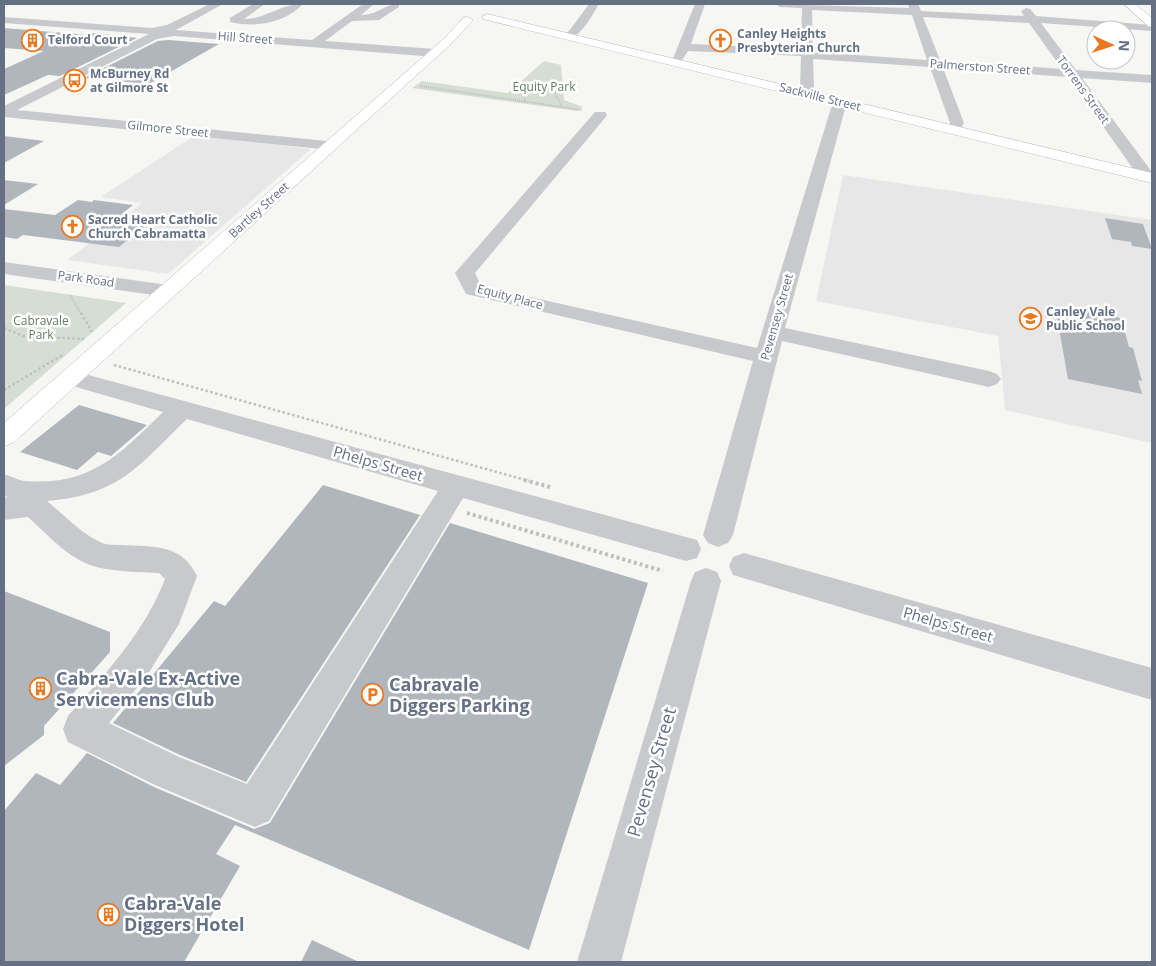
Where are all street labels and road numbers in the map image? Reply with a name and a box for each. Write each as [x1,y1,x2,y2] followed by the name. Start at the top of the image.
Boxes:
[217,27,273,48] street label: Hill Street
[1053,52,1114,127] street label: Torrens Street
[929,55,1031,78] street label: Palmerston Street
[777,78,863,115] street label: Sackville Street
[127,116,209,141] street label: Gilmore Street
[225,178,293,241] street label: Bartley Street
[57,266,115,291] street label: Park Road
[756,272,797,362] street label: Pevensey Street
[475,280,545,313] street label: Equity Place
[331,441,426,485] street label: Phelps Street
[901,602,996,646] street label: Phelps Street
[621,704,681,839] street label: Pevensey Street

